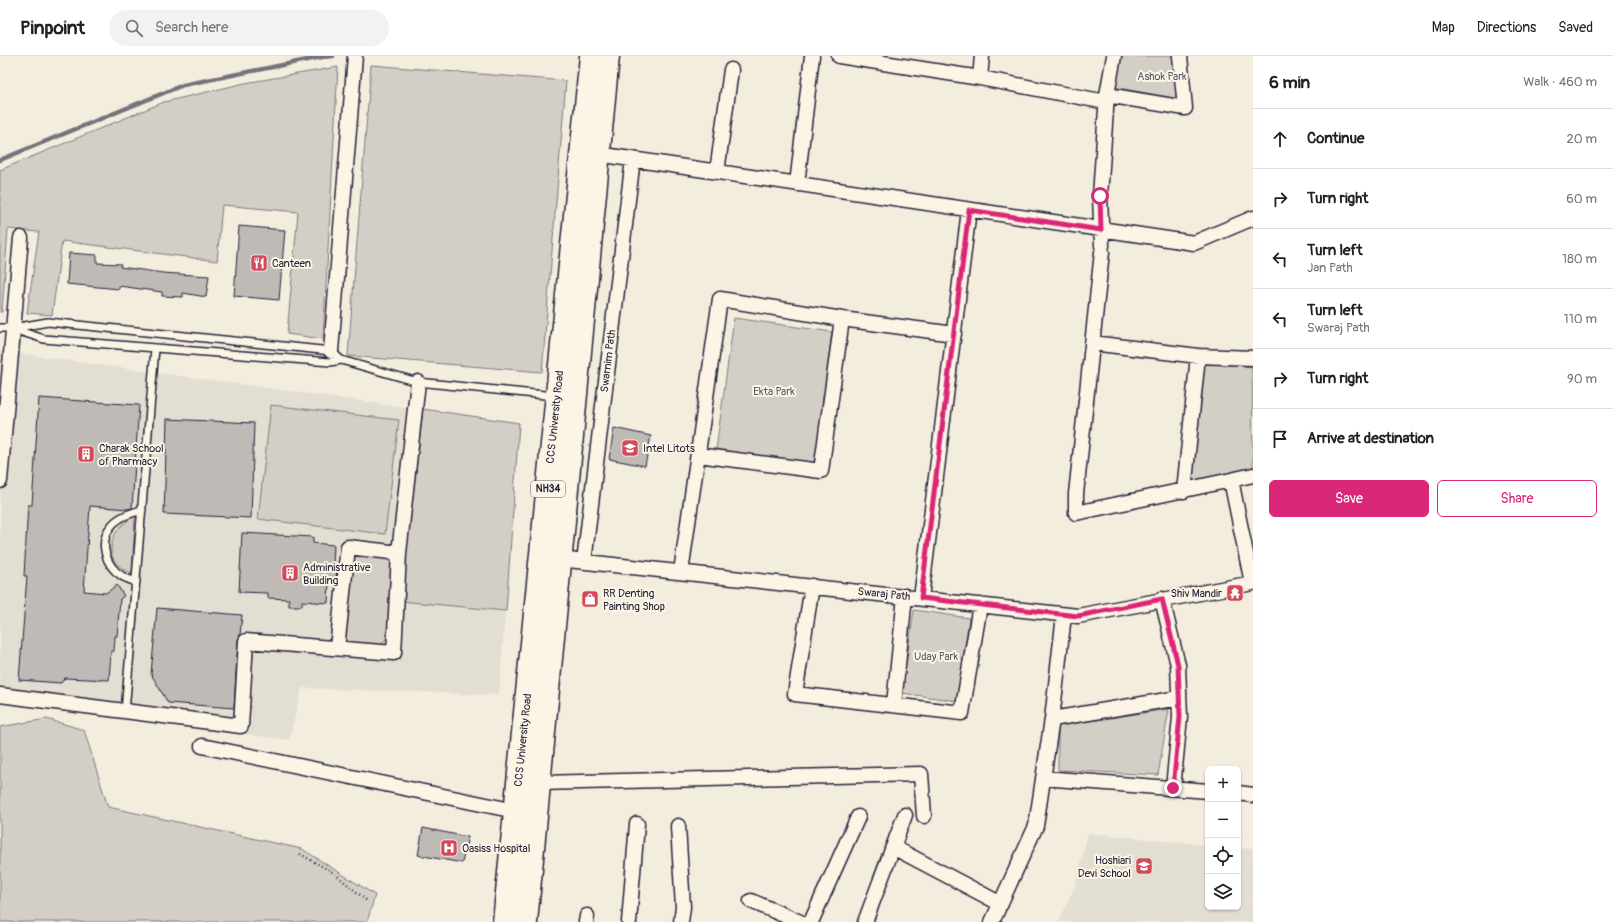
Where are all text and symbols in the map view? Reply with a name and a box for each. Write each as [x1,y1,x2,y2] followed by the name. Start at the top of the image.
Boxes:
[109,10,389,46] search box
[20,16,85,40] text: Pinpoint
[123,17,145,39] icon: search
[155,18,228,37] text: Search here
[1432,19,1455,36] text: Map
[1477,19,1536,36] text: Directions
[1558,19,1593,36] text: Saved
[1137,70,1187,83] park label: Ashok Park
[1269,72,1310,93] text: 6 min
[1523,74,1597,90] text: Walk · 460 m
[1269,128,1291,150] icon: ahead
[1307,129,1365,148] text: Continue
[1566,131,1597,147] text: 20 m
[1091,187,1109,205] route start
[1269,188,1291,210] icon: right
[1307,189,1368,208] text: Turn right
[1566,191,1597,207] text: 60 m
[1307,241,1363,260] text: Turn left
[1269,248,1291,270] icon: left
[1562,251,1597,267] text: 180 m
[249,253,269,273] restaurant icon: Canteen
[272,257,311,270] place label: Canteen
[1307,260,1353,276] text: Jan Path
[1307,301,1363,320] text: Turn left
[1269,308,1291,330] icon: left
[1564,311,1597,327] text: 110 m
[1307,320,1370,336] text: Swaraj Path
[598,329,618,393] street label: Swarnim Path
[1269,368,1291,390] icon: right
[1307,369,1368,388] text: Turn right
[544,370,566,464] street label: CCS University Road
[1567,371,1597,387] text: 90 m
[753,385,795,398] park label: Ekta Park
[1269,428,1291,450] icon: arrive
[1307,429,1434,448] text: Arrive at destination
[620,438,640,458] school or university icon: Intel Litots
[99,442,164,468] place label: Charak School of Pharmacy
[643,442,695,455] place label: Intel Litots
[76,444,96,464] building icon: Charak School of Pharmacy
[1269,480,1429,517] button: Save
[1437,480,1597,517] button: Share
[531,481,565,497] road number: NH34
[303,561,371,587] place label: Administrative Building
[280,563,300,583] building icon: Administrative Building
[1225,583,1245,603] temple icon: Shiv Mandir
[857,585,911,603] street label: Swaraj Path
[603,587,665,613] place label: RR Denting Painting Shop
[1170,587,1222,600] place label: Shiv Mandir
[580,589,600,609] shop icon: RR Denting Painting Shop
[914,650,958,663] park label: Uday Park
[512,693,534,787] street label: CCS University Road
[1205,766,1241,910] map controls
[1205,766,1241,802] button: +
[1164,779,1182,797] route end
[1205,802,1241,838] button: −
[439,838,459,858] hospital icon: Oasiss Hospital
[1205,838,1241,874] button: locate
[462,842,530,855] place label: Oasiss Hospital
[1078,854,1131,880] place label: Hoshiari Devi School
[1134,856,1154,876] school or university icon: Hoshiari Devi School
[1205,874,1241,910] button: layers

